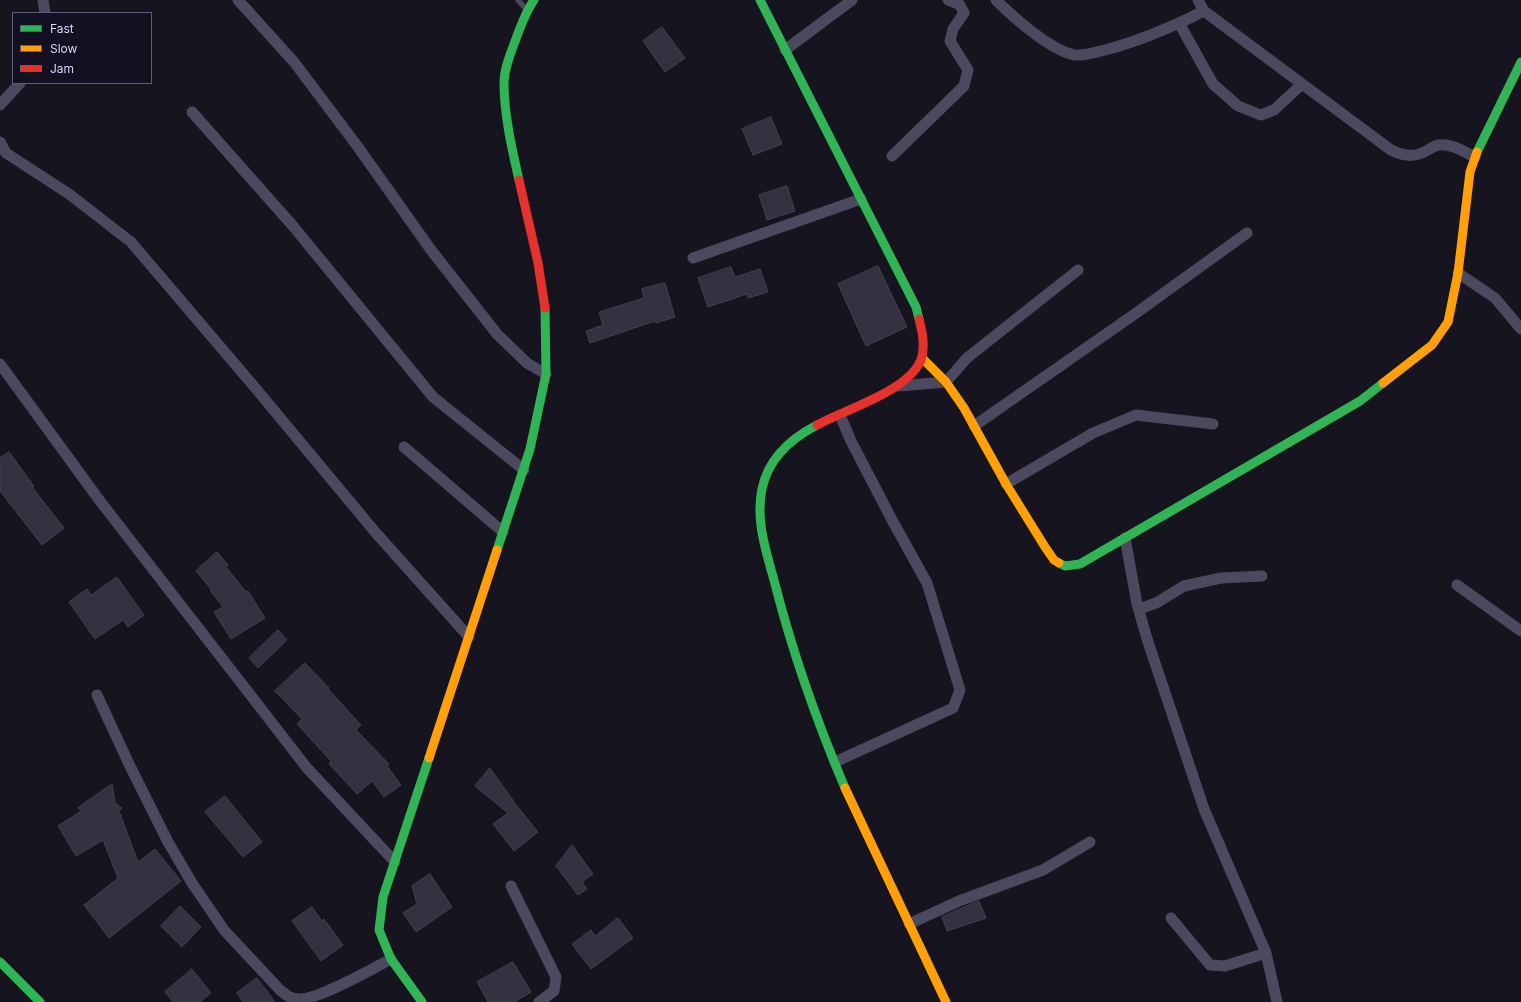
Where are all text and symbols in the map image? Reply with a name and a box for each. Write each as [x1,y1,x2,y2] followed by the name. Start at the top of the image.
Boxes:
[12,12,152,84] legend
[50,21,74,36] text: Fast
[50,41,77,56] text: Slow
[50,61,74,76] text: Jam

